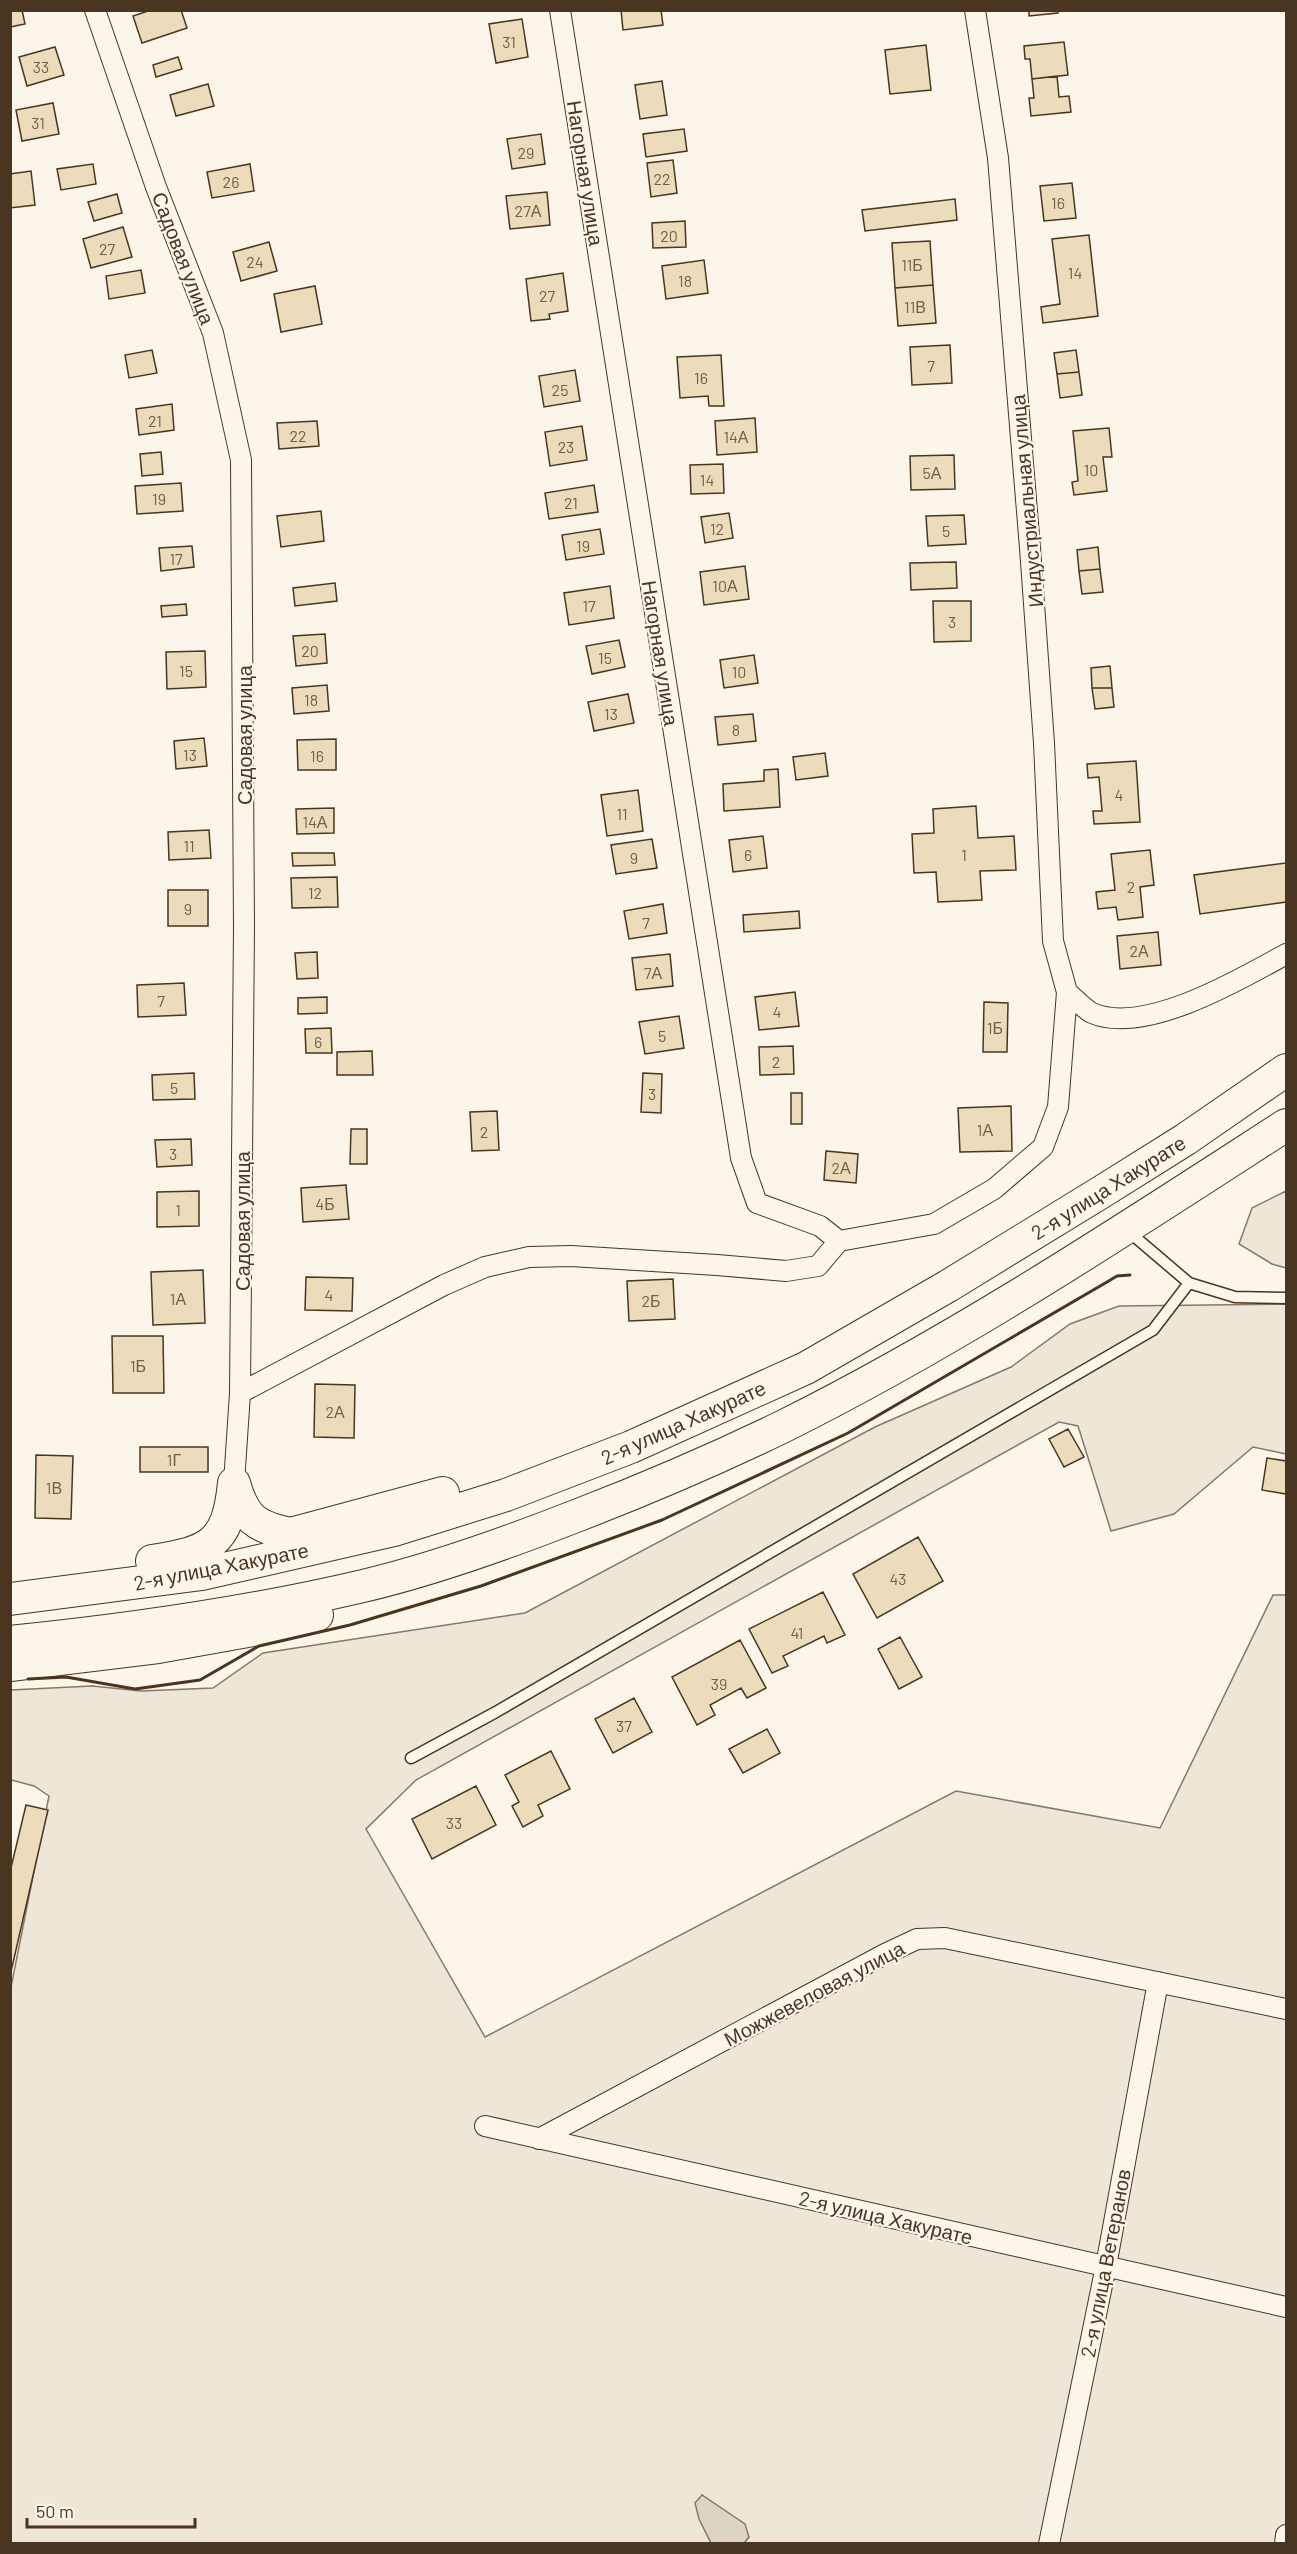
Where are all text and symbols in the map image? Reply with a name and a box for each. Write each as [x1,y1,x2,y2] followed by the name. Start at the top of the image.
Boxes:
[502,32,516,51] house number: 31
[33,57,49,76] house number: 33
[563,99,609,248] street label: Нагорная улица
[31,113,45,132] house number: 31
[518,143,534,162] house number: 29
[653,169,671,188] house number: 22
[223,172,239,191] house number: 26
[148,188,221,328] street label: Садовая улица
[1051,193,1065,212] house number: 16
[515,201,542,220] house number: 27А
[660,226,678,245] house number: 20
[99,239,115,258] house number: 27
[246,252,264,271] house number: 24
[901,255,923,274] house number: 11Б
[1068,263,1082,282] house number: 14
[678,271,692,290] house number: 18
[539,286,555,305] house number: 27
[904,297,926,316] house number: 11В
[927,356,935,375] house number: 7
[694,368,708,387] house number: 16
[552,380,568,399] house number: 25
[1005,393,1047,608] street label: Индустриальная улица
[148,411,162,430] house number: 21
[289,426,307,445] house number: 22
[723,427,749,446] house number: 14А
[558,437,574,456] house number: 23
[1084,460,1098,479] house number: 10
[923,463,942,482] house number: 5А
[700,470,714,489] house number: 14
[152,489,166,508] house number: 19
[564,493,578,512] house number: 21
[710,519,724,538] house number: 12
[942,521,950,540] house number: 5
[576,536,590,555] house number: 19
[169,549,183,568] house number: 17
[712,576,738,595] house number: 10А
[638,579,684,728] street label: Нагорная улица
[582,596,596,615] house number: 17
[948,612,956,631] house number: 3
[301,641,319,660] house number: 20
[598,648,612,667] house number: 15
[179,661,193,680] house number: 15
[732,662,746,681] house number: 10
[232,664,256,805] street label: Садовая улица
[304,690,318,709] house number: 18
[604,704,618,723] house number: 13
[732,720,740,739] house number: 8
[183,745,197,764] house number: 13
[310,746,324,765] house number: 16
[1115,785,1123,804] house number: 4
[616,804,628,823] house number: 11
[302,812,328,831] house number: 14А
[183,836,195,855] house number: 11
[744,845,752,864] house number: 6
[961,845,967,864] house number: 1
[630,848,638,867] house number: 9
[1127,877,1135,896] house number: 2
[308,883,322,902] house number: 12
[184,899,192,918] house number: 9
[642,913,650,932] house number: 7
[1129,941,1149,960] house number: 2А
[644,963,662,982] house number: 7А
[157,991,165,1010] house number: 7
[773,1002,781,1021] house number: 4
[987,1018,1003,1037] house number: 1Б
[658,1026,666,1045] house number: 5
[314,1032,322,1051] house number: 6
[772,1052,780,1071] house number: 2
[170,1078,178,1097] house number: 5
[648,1084,656,1103] house number: 3
[977,1120,993,1139] house number: 1А
[480,1122,488,1141] house number: 2
[1026,1130,1190,1244] street label: 2-я улица Хакурате
[169,1144,177,1163] house number: 3
[230,1150,254,1291] street label: Садовая улица
[831,1158,851,1177] house number: 2А
[315,1194,335,1213] house number: 4Б
[175,1200,181,1219] house number: 1
[325,1285,333,1304] house number: 4
[170,1289,186,1308] house number: 1А
[641,1291,661,1310] house number: 2Б
[130,1356,146,1375] house number: 1Б
[597,1375,769,1469] street label: 2-я улица Хакурате
[325,1402,345,1421] house number: 2А
[167,1450,181,1469] house number: 1Г
[46,1478,62,1497] house number: 1В
[132,1537,310,1595] street label: 2-я улица Хакурате
[889,1569,907,1588] house number: 43
[791,1623,803,1642] house number: 41
[711,1674,727,1693] house number: 39
[616,1716,632,1735] house number: 37
[446,1813,462,1832] house number: 33
[720,1935,909,2051] street label: Можжевеловая улица
[1075,2167,1135,2359] street label: 2-я улица Ветеранов
[797,2185,975,2249] street label: 2-я улица Хакурате
[27,2491,195,2529] scale bar
[36,2500,74,2522] text: 50 m

